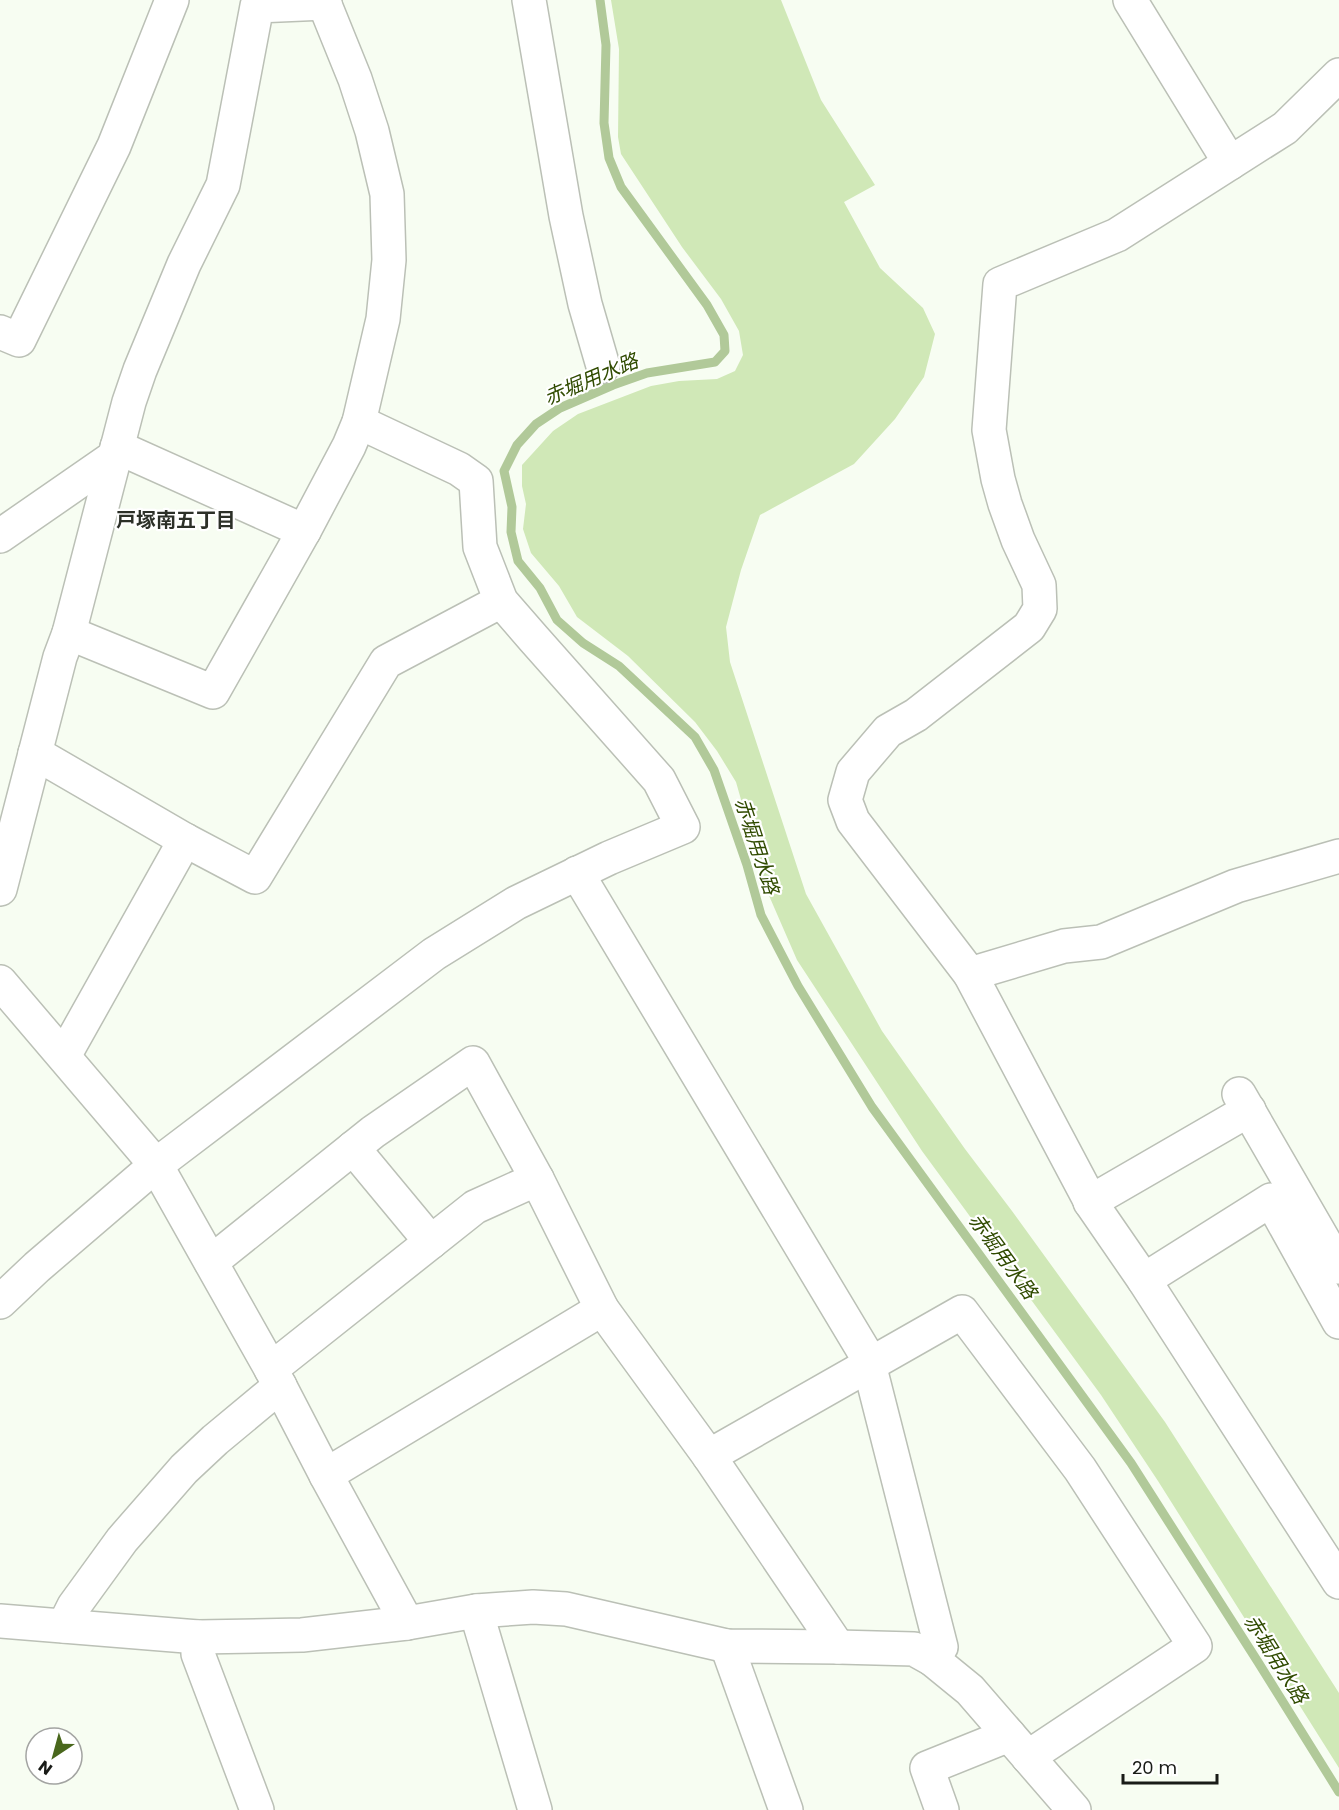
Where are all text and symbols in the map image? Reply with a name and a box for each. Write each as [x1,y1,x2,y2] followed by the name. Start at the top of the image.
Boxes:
[540,346,644,411] water label: 赤堀用水路
[116,506,236,534] district label: 戸塚南五丁目
[728,794,786,900] water label: 赤堀用水路
[962,1207,1045,1306] water label: 赤堀用水路
[1238,1609,1315,1711] water label: 赤堀用水路
[24,1726,84,1786] north arrow
[1123,1747,1218,1785] scale bar
[34,1755,57,1781] text: N
[1132,1755,1177,1780] text: 20 m

